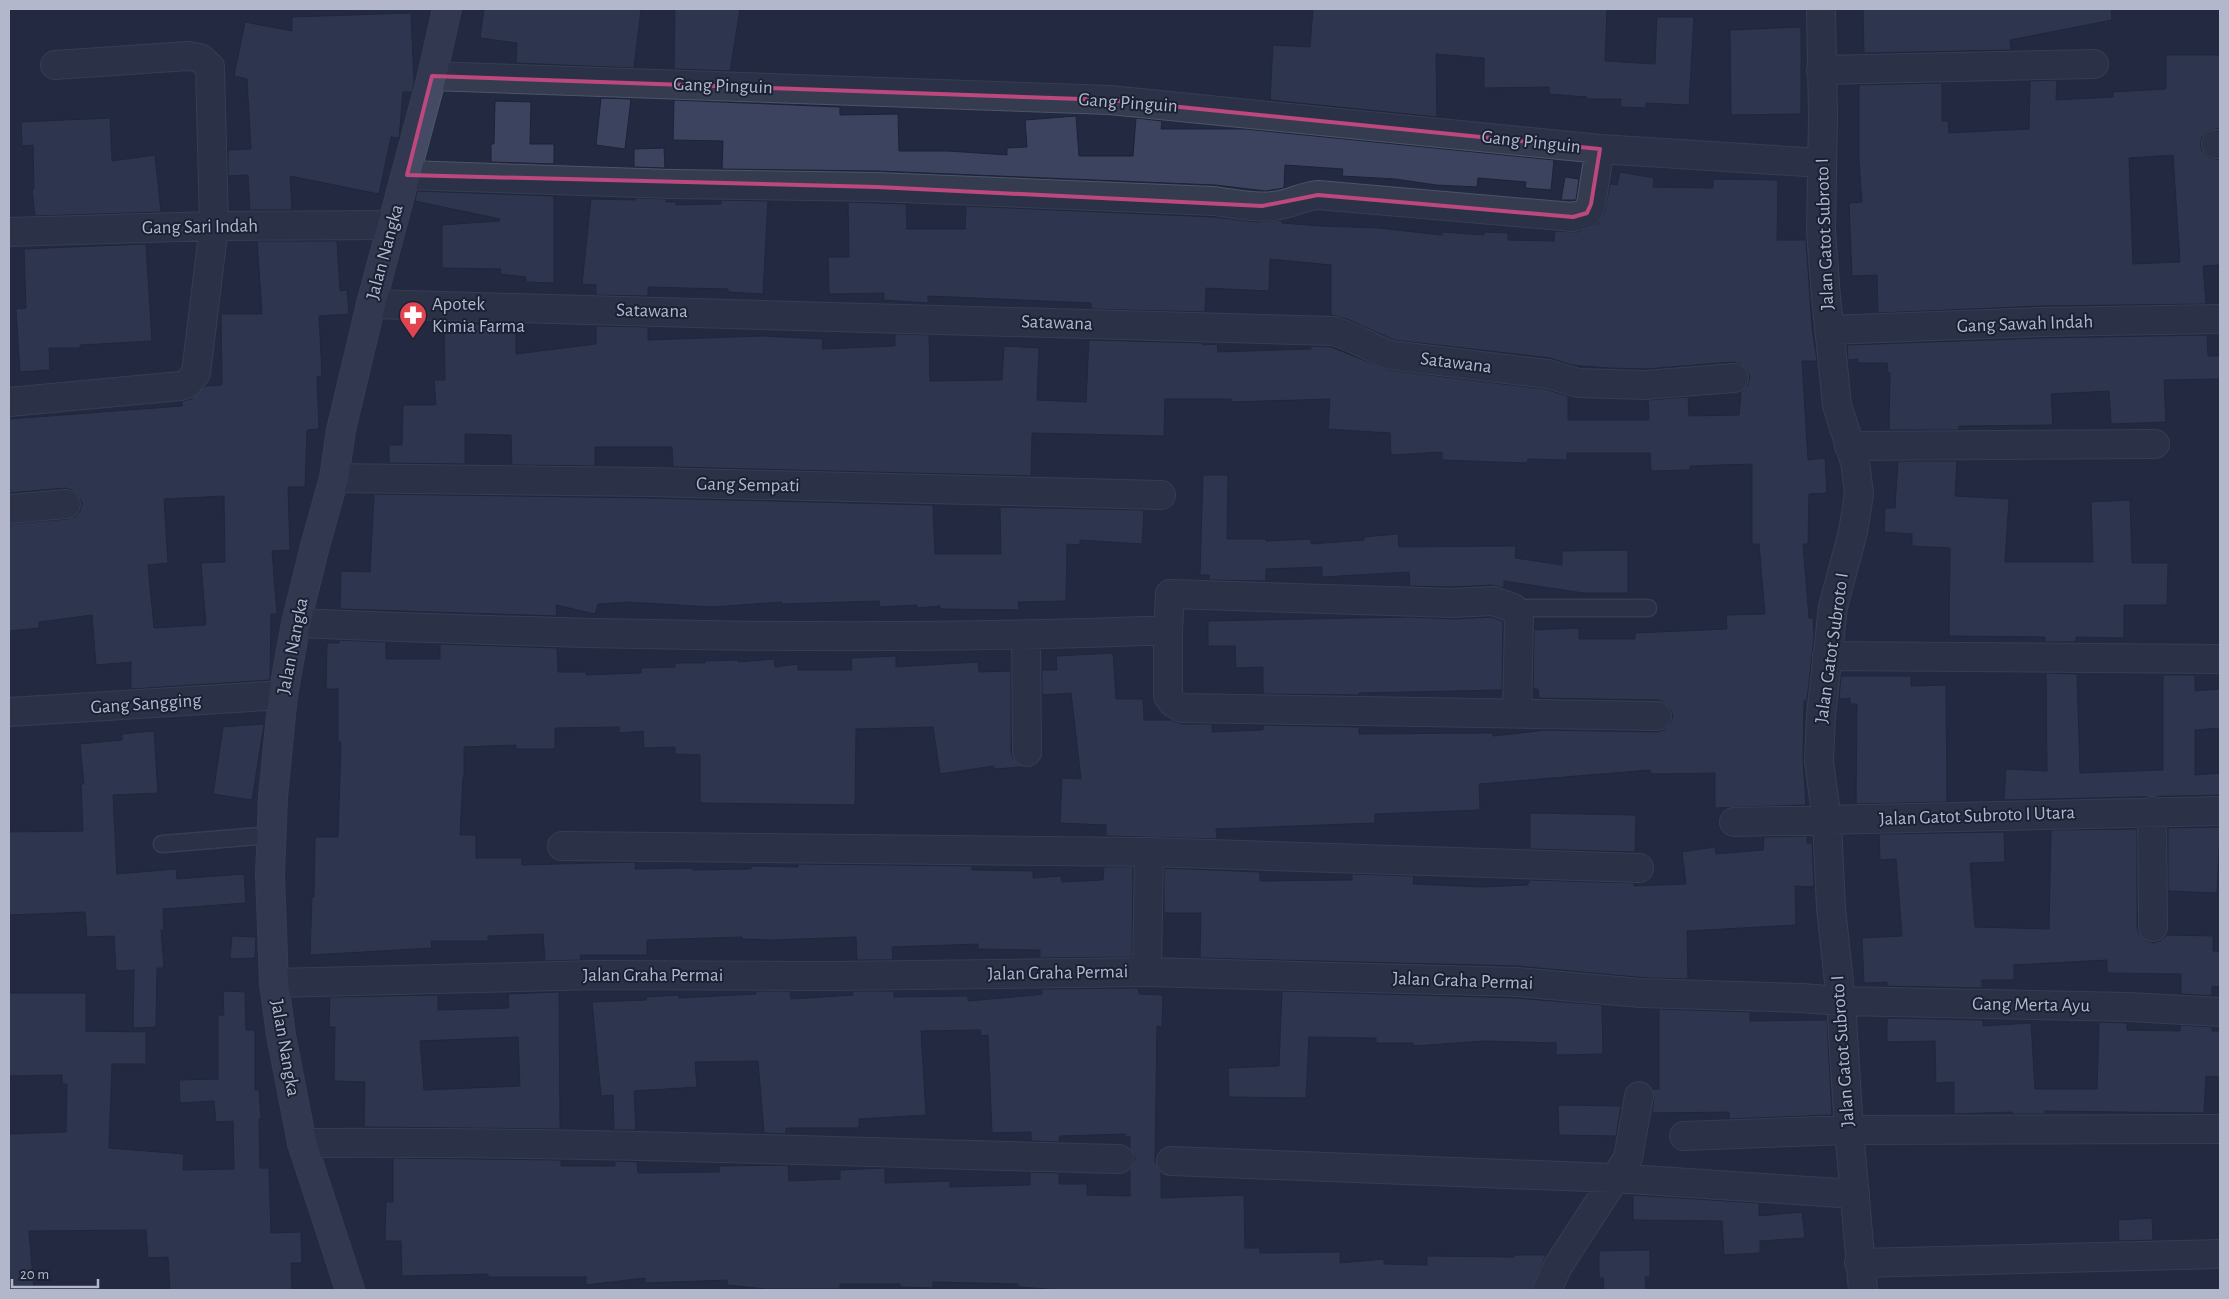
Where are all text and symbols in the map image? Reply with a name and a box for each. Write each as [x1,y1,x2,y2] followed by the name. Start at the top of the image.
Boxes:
[673,75,773,97] street label: Gang Pinguin
[1078,90,1178,116] street label: Gang Pinguin
[1480,127,1582,157] street label: Gang Pinguin
[1813,158,1837,310] street label: Jalan Gatot Subroto I
[363,202,407,302] street label: Jalan Nangka
[142,216,258,238] street label: Gang Sari Indah
[432,295,525,336] place label: Apotek Kimia Farma
[398,300,428,339] pharmacy icon: Apotek Kimia Farma
[616,301,688,321] street label: Satawana
[1021,312,1093,334] street label: Satawana
[1956,312,2094,336] street label: Gang Sawah Indah
[1419,349,1493,377] street label: Satawana
[696,475,800,495] street label: Gang Sempati
[1812,571,1852,725] street label: Jalan Gatot Subroto I
[274,596,312,696] street label: Jalan Nangka
[90,691,203,717] street label: Gang Sangging
[1879,803,2076,829] street label: Jalan Gatot Subroto I Utara
[988,962,1128,984] street label: Jalan Graha Permai
[583,966,723,985] street label: Jalan Graha Permai
[1392,969,1534,993] street label: Jalan Graha Permai
[1828,975,1858,1127] street label: Jalan Gatot Subroto I
[1972,994,2090,1016] street label: Gang Merta Ayu
[267,998,303,1098] street label: Jalan Nangka
[12,1256,99,1288] scale bar
[20,1267,49,1282] text: 20 m

